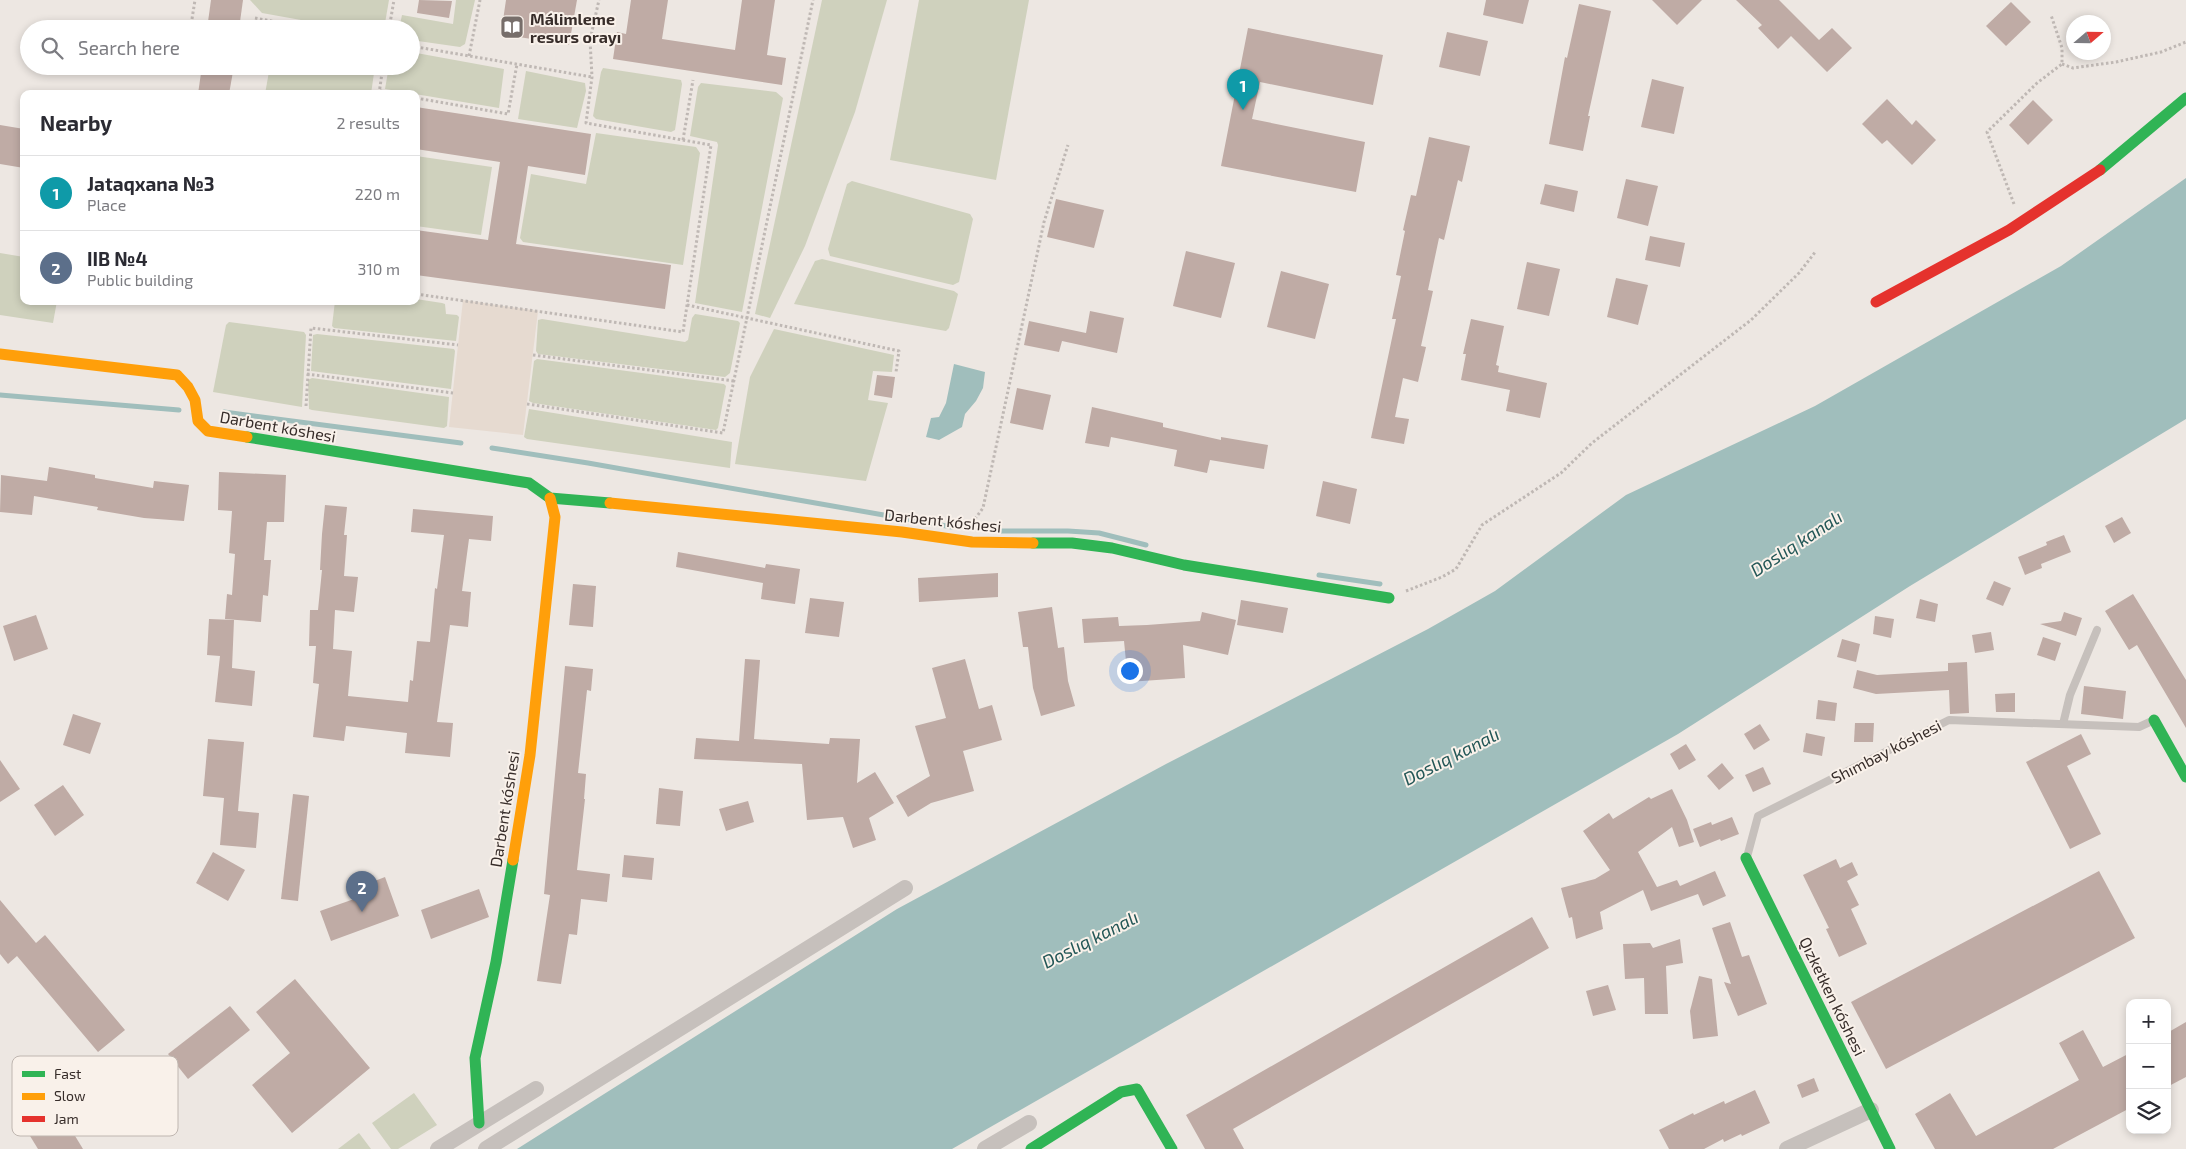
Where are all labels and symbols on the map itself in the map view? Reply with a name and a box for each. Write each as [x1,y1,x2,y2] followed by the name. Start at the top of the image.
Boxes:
[530,9,621,47] place label: Málimleme resurs orayı
[499,14,525,40] library icon: Málimleme resurs orayı
[2066,15,2111,60] north arrow
[1227,69,1259,110] pin: 1
[218,406,338,446] street label: Darbent kóshesi
[884,504,1002,536] street label: Darbent kóshesi
[1746,505,1846,581] water label: Doslıq kanalı
[1117,658,1143,684] your location
[1828,715,1944,787] street label: Shımbay kóshesi
[1399,722,1503,790] water label: Doslıq kanalı
[485,749,523,869] street label: Darbent kóshesi
[346,871,378,912] pin: 2
[1038,905,1142,973] water label: Doslıq kanalı
[1795,933,1870,1059] street label: Qızketken kóshesi
[12,1056,178,1136] legend
[54,1065,81,1082] text: Fast
[54,1087,86,1104] text: Slow
[54,1110,79,1127] text: Jam

